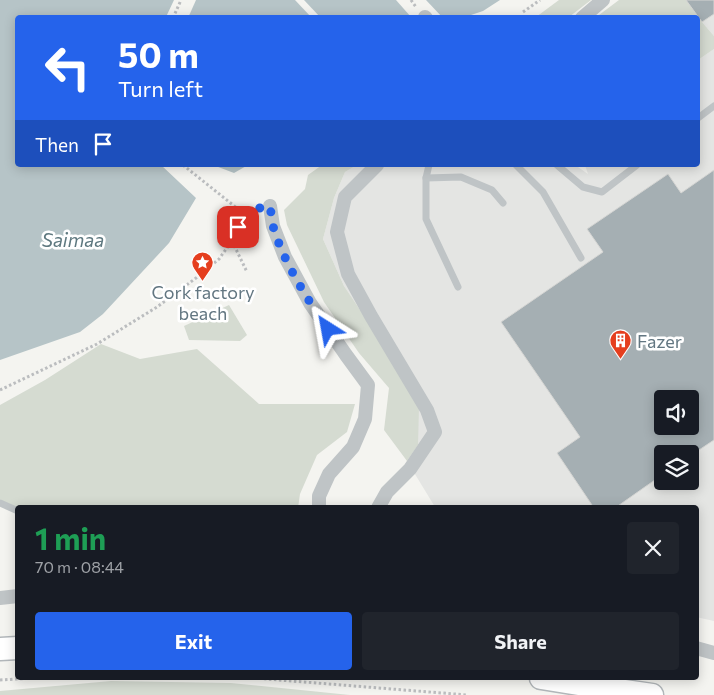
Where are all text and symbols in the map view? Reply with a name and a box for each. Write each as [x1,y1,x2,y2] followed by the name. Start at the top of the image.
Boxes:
[118,32,199,75] text: 50 m
[35,35,100,100] icon: left
[118,75,203,102] text: Turn left
[89,130,117,158] icon: arrive
[35,133,79,156] text: Then
[217,206,259,248] pin
[224,213,252,241] icon: arrive
[42,228,104,251] water label: Saimaa
[191,250,215,281] place icon: Cork factory beach
[151,281,255,324] place label: Cork factory beach
[301,302,353,354] position arrow
[609,329,633,360] building icon: Fazer
[637,330,682,352] place label: Fazer
[654,390,699,490] map controls
[654,390,699,435] button: sound
[654,445,699,490] button: layers
[35,519,106,556] text: 1 min
[627,522,679,574] button: close
[35,557,124,576] text: 70 m · 08:44
[35,612,352,670] button: Exit
[362,612,679,670] button: Share

